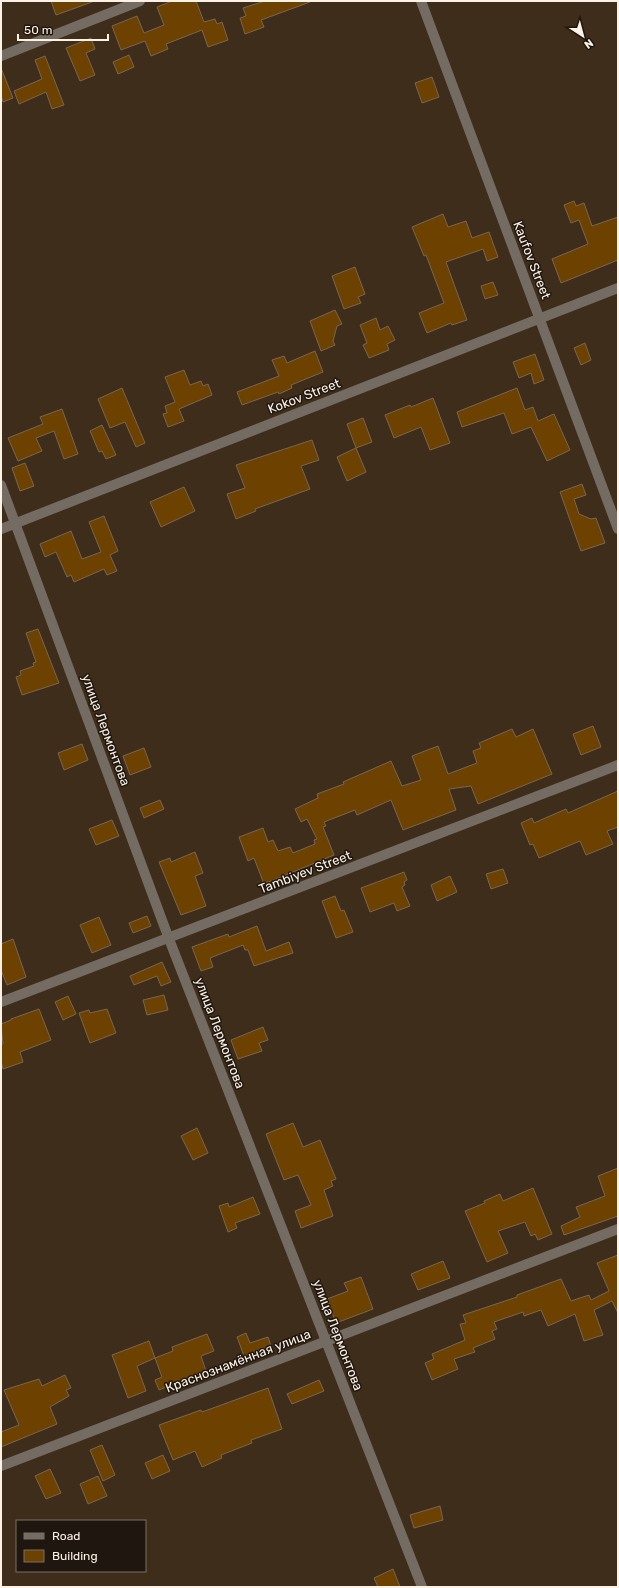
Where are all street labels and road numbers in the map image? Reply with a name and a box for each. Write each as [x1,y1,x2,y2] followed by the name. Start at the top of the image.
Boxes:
[510,219,554,301] street label: Kaufov Street
[266,375,342,417] street label: Kokov Street
[79,672,133,788] street label: улица Лермонтова
[257,848,353,896] street label: Tambiyev Street
[192,975,248,1091] street label: улица Лермонтова
[310,1277,366,1393] street label: улица Лермонтова
[163,1326,313,1396] street label: Краснознамённая улица

